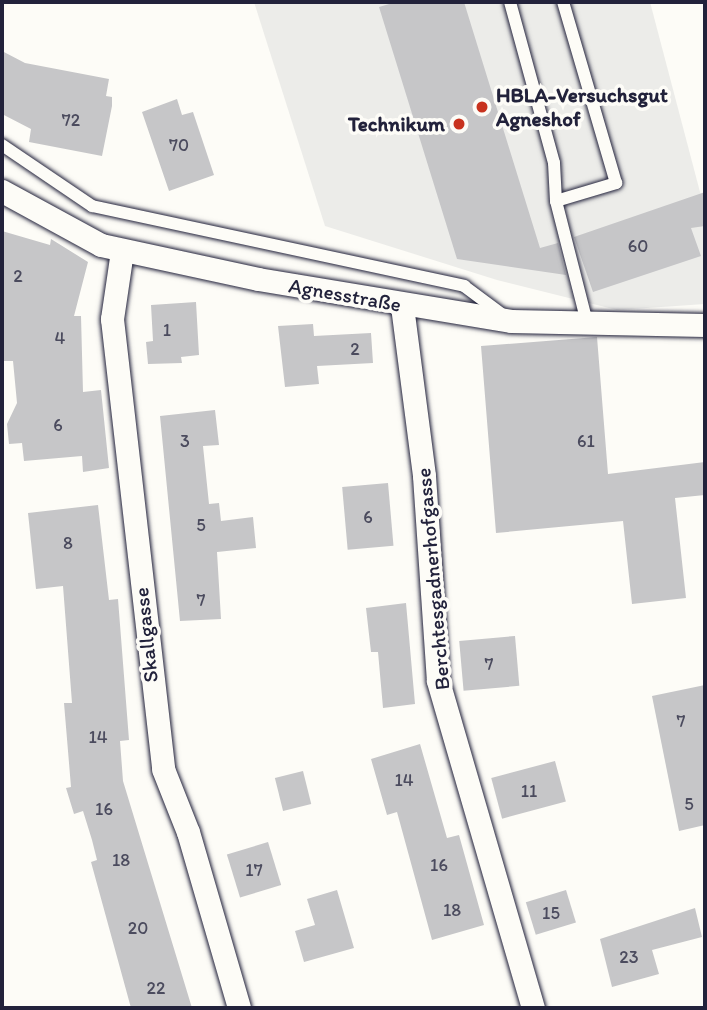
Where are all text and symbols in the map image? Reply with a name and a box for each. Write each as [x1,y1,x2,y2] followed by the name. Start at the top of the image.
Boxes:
[496,82,668,132] place label: HBLA-Versuchsgut Agneshof
[474,99,490,115] marker: HBLA-Versuchsgut Agneshof
[62,109,80,131] house number: 72
[348,111,445,137] place label: Technikum
[451,116,467,132] marker: Technikum
[169,134,189,156] house number: 70
[628,235,648,257] house number: 60
[13,265,23,287] house number: 2
[287,273,403,317] street label: Agnesstraße
[163,319,171,341] house number: 1
[55,327,65,349] house number: 4
[350,338,360,360] house number: 2
[53,414,63,436] house number: 6
[180,430,190,452] house number: 3
[577,430,595,452] house number: 61
[411,467,455,691] street label: Berchtesgadnerhofgasse
[363,506,373,528] house number: 6
[196,514,206,536] house number: 5
[63,532,73,554] house number: 8
[128,586,164,684] street label: Skallgasse
[197,589,205,611] house number: 7
[485,653,493,675] house number: 7
[677,710,685,732] house number: 7
[88,726,108,748] house number: 14
[394,769,414,791] house number: 14
[521,780,537,802] house number: 11
[684,793,694,815] house number: 5
[95,798,113,820] house number: 16
[112,849,130,871] house number: 18
[430,854,448,876] house number: 16
[245,859,263,881] house number: 17
[443,899,461,921] house number: 18
[542,902,560,924] house number: 15
[128,917,148,939] house number: 20
[619,946,639,968] house number: 23
[147,977,165,999] house number: 22

